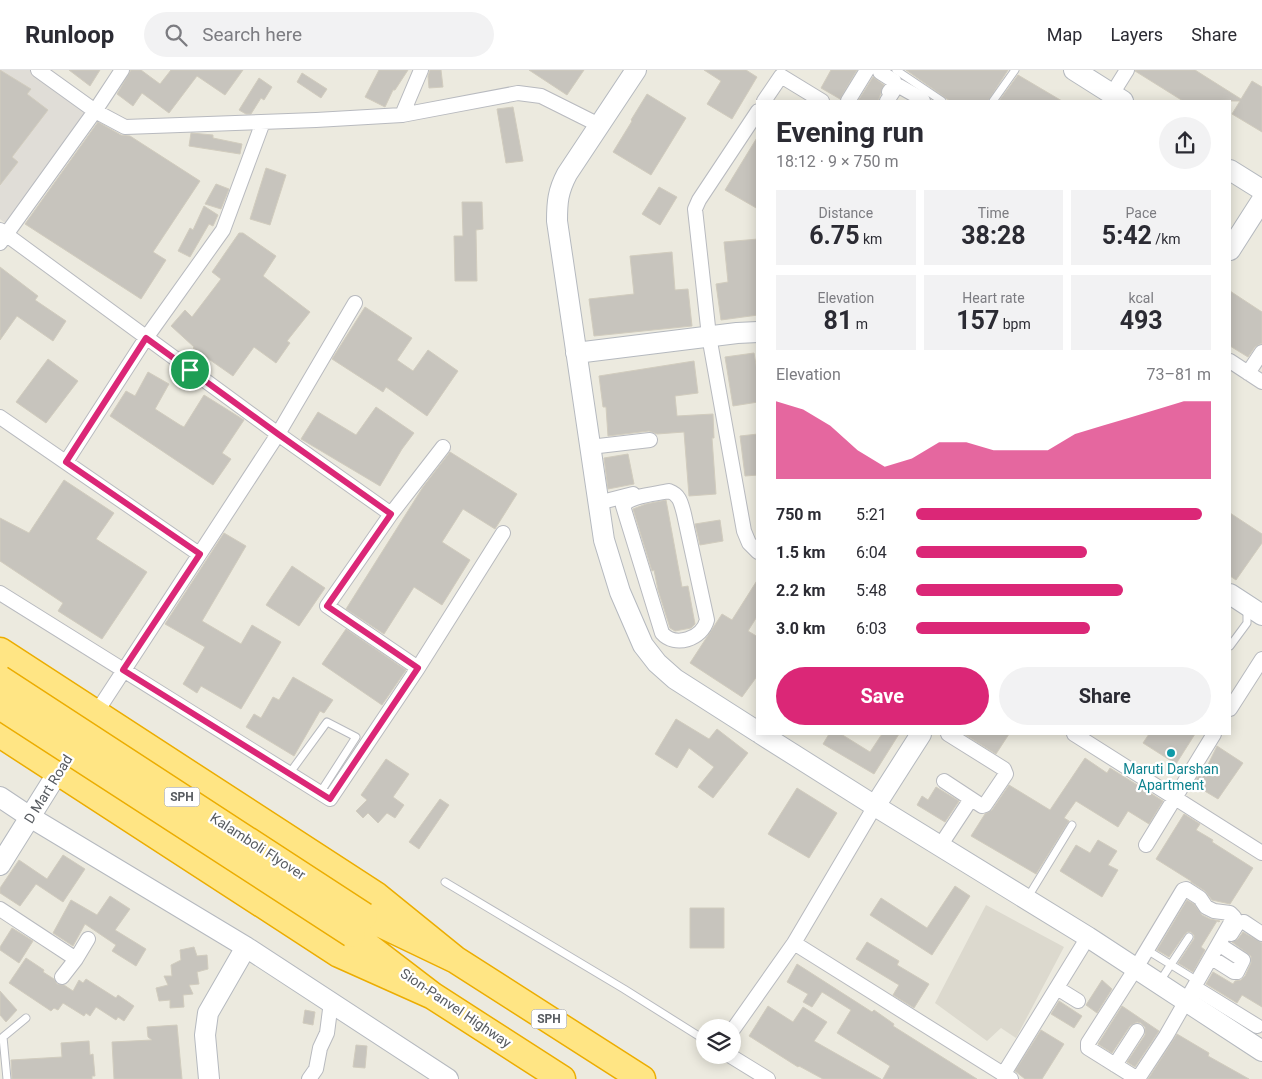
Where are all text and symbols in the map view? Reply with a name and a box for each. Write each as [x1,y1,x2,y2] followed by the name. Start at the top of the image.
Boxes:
[144,12,494,57] search box
[25,21,114,49] text: Runloop
[162,21,190,49] icon: search
[202,23,302,46] text: Search here
[1047,24,1082,45] text: Map
[1110,24,1163,45] text: Layers
[1191,24,1237,45] text: Share
[776,116,924,149] text: Evening run
[1159,117,1211,169] button: share
[776,152,898,171] text: 18:12 · 9 × 750 m
[819,205,873,221] text: Distance
[978,205,1009,221] text: Time
[1126,205,1157,221] text: Pace
[809,221,860,250] text: 6.75
[961,221,1026,250] text: 38:28
[1102,221,1152,250] text: 5:42
[860,231,882,247] text: km
[1152,231,1181,247] text: /km
[817,290,874,306] text: Elevation
[962,290,1025,306] text: Heart rate
[1129,290,1154,306] text: kcal
[824,306,852,335] text: 81
[956,306,999,335] text: 157
[1120,306,1163,335] text: 493
[852,316,868,332] text: m
[999,316,1031,332] text: bpm
[169,349,211,391] pin
[176,356,204,384] icon: arrive
[776,365,841,384] text: Elevation
[1147,365,1211,384] text: 73–81 m
[776,505,821,524] text: 750 m
[856,505,887,524] text: 5:21
[776,543,825,562] text: 1.5 km
[856,543,887,562] text: 6:04
[776,581,825,600] text: 2.2 km
[856,581,887,600] text: 5:48
[776,619,825,638] text: 3.0 km
[856,619,887,638] text: 6:03
[776,667,989,725] button: Save
[999,667,1211,725] button: Share
[1165,747,1177,759] marker: Maruti Darshan Apartment
[21,752,75,826] street label: D Mart Road
[1123,761,1219,793] place label: Maruti Darshan Apartment
[164,788,200,806] road number: SPH
[207,809,309,883] street label: Kalamboli Flyover
[398,965,515,1051] street label: Sion-Panvel Highway
[532,1010,566,1029] road number: SPH
[696,1019,741,1064] map controls
[696,1019,741,1064] button: layers

